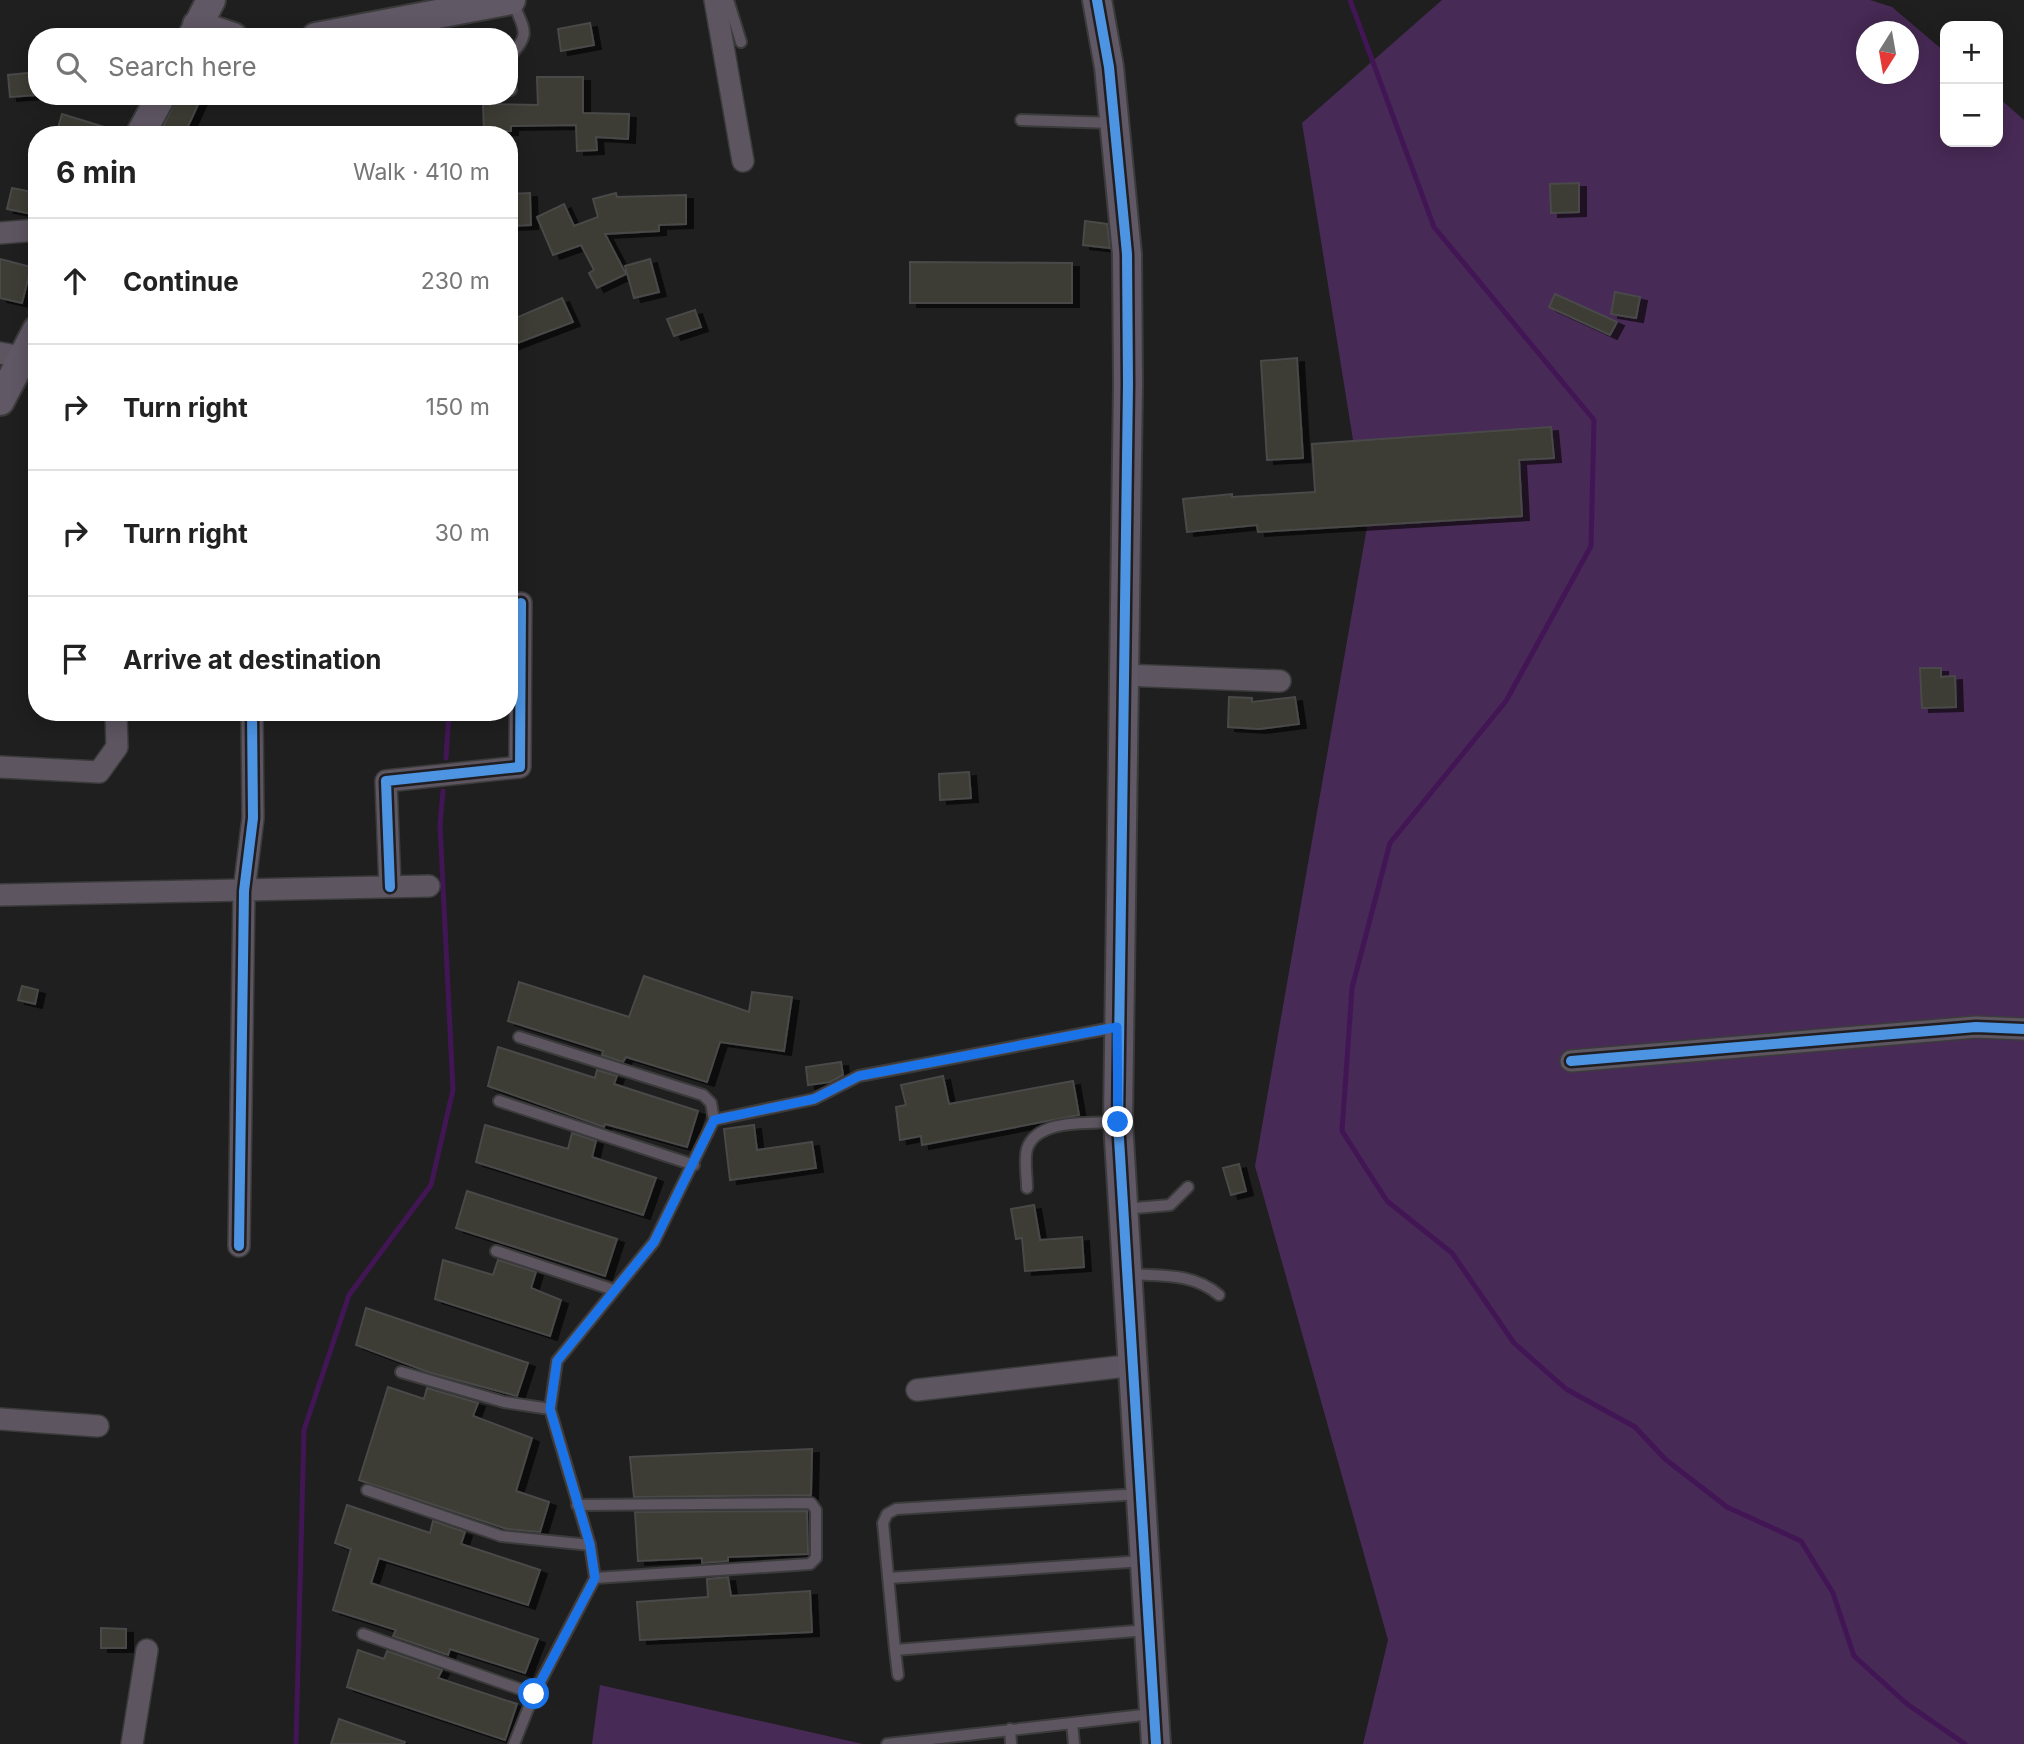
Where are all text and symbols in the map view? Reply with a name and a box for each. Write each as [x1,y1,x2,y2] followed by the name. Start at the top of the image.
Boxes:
[1856,21,1919,84] north arrow
[1940,21,2003,147] map controls
[1940,21,2003,84] button: +
[28,28,518,105] search box
[52,48,90,86] icon: search
[108,51,257,82] text: Search here
[1940,84,2003,147] button: −
[56,154,137,190] text: 6 min
[353,158,490,186] text: Walk · 410 m
[56,262,94,300] icon: ahead
[123,266,239,297] text: Continue
[421,267,490,295] text: 230 m
[56,388,94,426] icon: right
[123,392,248,423] text: Turn right
[426,393,490,421] text: 150 m
[56,514,94,552] icon: right
[123,518,248,549] text: Turn right
[435,519,490,547] text: 30 m
[56,640,94,678] icon: arrive
[123,644,382,675] text: Arrive at destination
[1102,1106,1133,1137] route end
[518,1678,549,1709] route start

